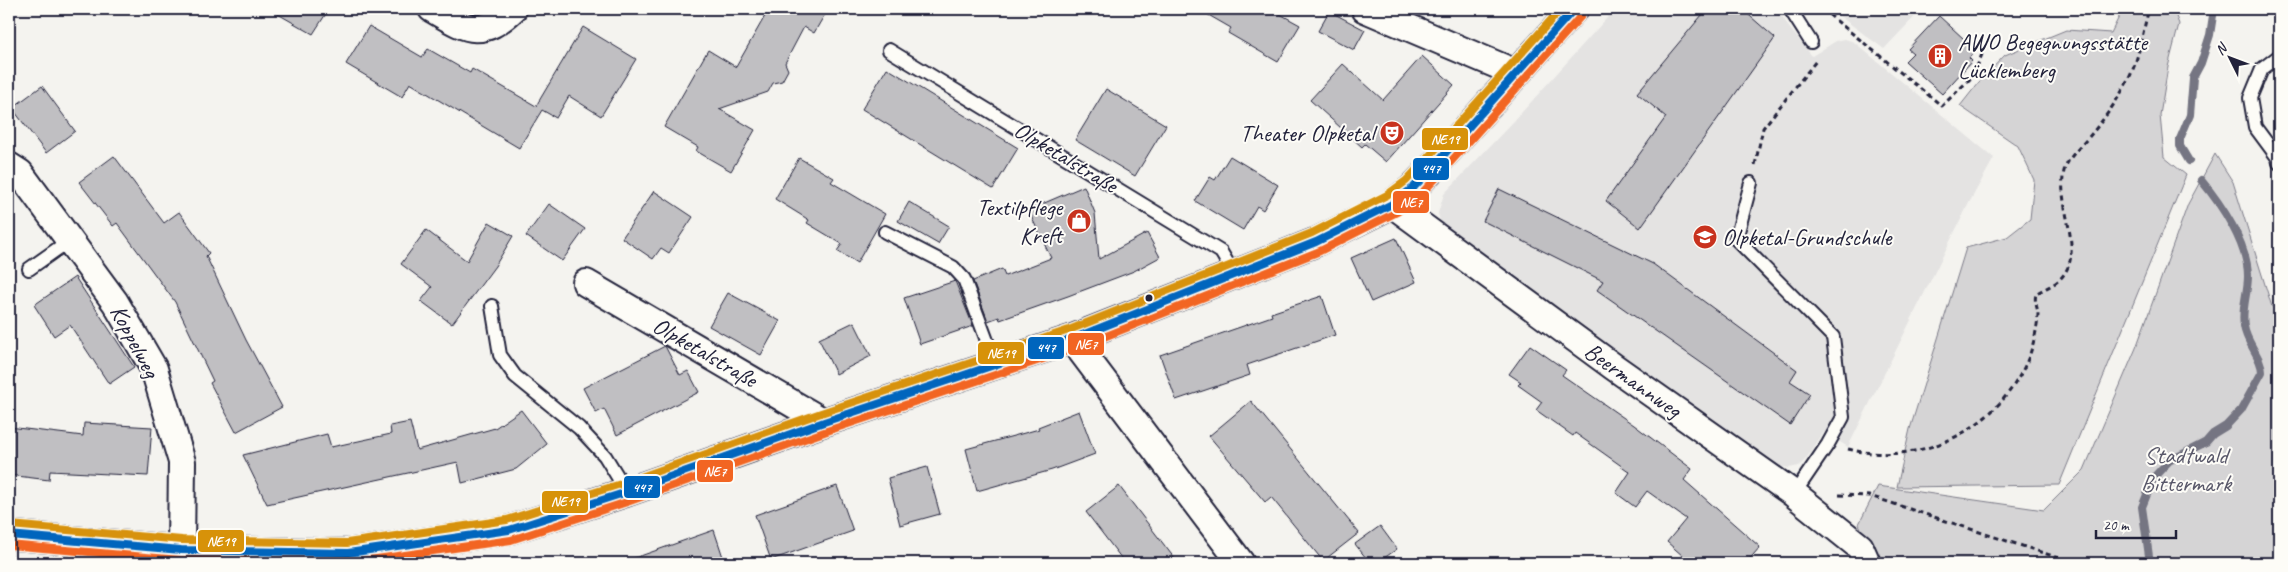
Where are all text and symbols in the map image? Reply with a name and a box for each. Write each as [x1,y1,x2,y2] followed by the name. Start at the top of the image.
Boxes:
[1958,27,2149,85] place label: AWO Begegnungsstätte Lücklemberg
[2206,32,2256,82] north arrow
[2211,39,2231,59] text: N
[1927,43,1953,69] building icon: AWO Begegnungsstätte Lücklemberg
[1009,114,1125,201] street label: Olpketalstraße
[1240,118,1378,148] place label: Theater Olpketal
[1379,120,1405,146] theatre icon: Theater Olpketal
[1421,127,1469,151] line badge: NE19
[1431,131,1461,148] text: NE19
[1412,157,1450,181] line badge: 447
[1422,160,1442,177] text: 447
[1392,190,1430,214] line badge: NE7
[976,192,1064,250] place label: Textilpflege Kreft
[1400,194,1424,211] text: NE7
[1066,208,1092,234] shop icon: Textilpflege Kreft
[1722,222,1893,252] place label: Olpketal-Grundschule
[1692,224,1718,250] school or university icon: Olpketal-Grundschule
[1144,293,1154,303] unlabelled marker
[103,300,168,385] street label: Koppelweg
[647,310,764,395] street label: Olpketalstraße
[1067,332,1105,356] line badge: NE7
[1027,336,1065,360] line badge: 447
[1075,336,1099,353] text: NE7
[1579,336,1689,425] street label: Beermannweg
[1037,339,1057,356] text: 447
[977,341,1025,365] line badge: NE19
[987,345,1017,362] text: NE19
[2141,440,2233,498] park label: Stadtwald Bittermark
[696,459,734,483] line badge: NE7
[704,463,728,480] text: NE7
[623,475,661,499] line badge: 447
[633,479,653,496] text: 447
[541,490,589,514] line badge: NE19
[551,493,581,510] text: NE19
[2096,507,2176,539] scale bar
[2103,516,2130,535] text: 20 m
[197,529,245,553] line badge: NE19
[207,533,237,550] text: NE19

